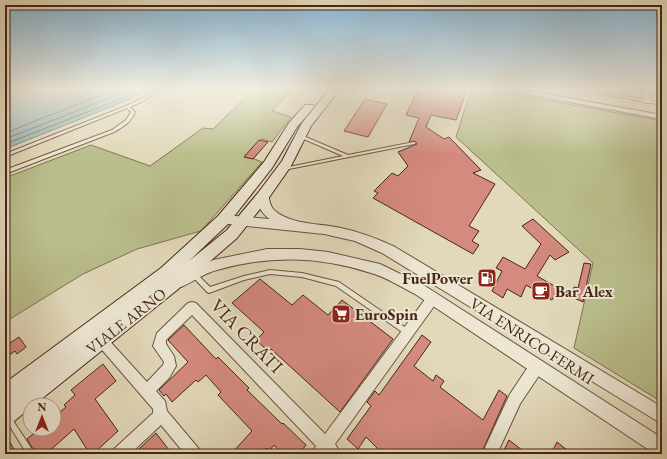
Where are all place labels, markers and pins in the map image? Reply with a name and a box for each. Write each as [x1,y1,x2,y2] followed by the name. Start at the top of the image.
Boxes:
[476,267,498,289] fuel station icon: FuelPower
[402,268,473,289] place label: FuelPower
[530,280,552,302] cafe icon: Bar Alex
[555,281,613,302] place label: Bar Alex
[330,303,352,325] supermarket icon: EuroSpin
[355,304,418,325] place label: EuroSpin

